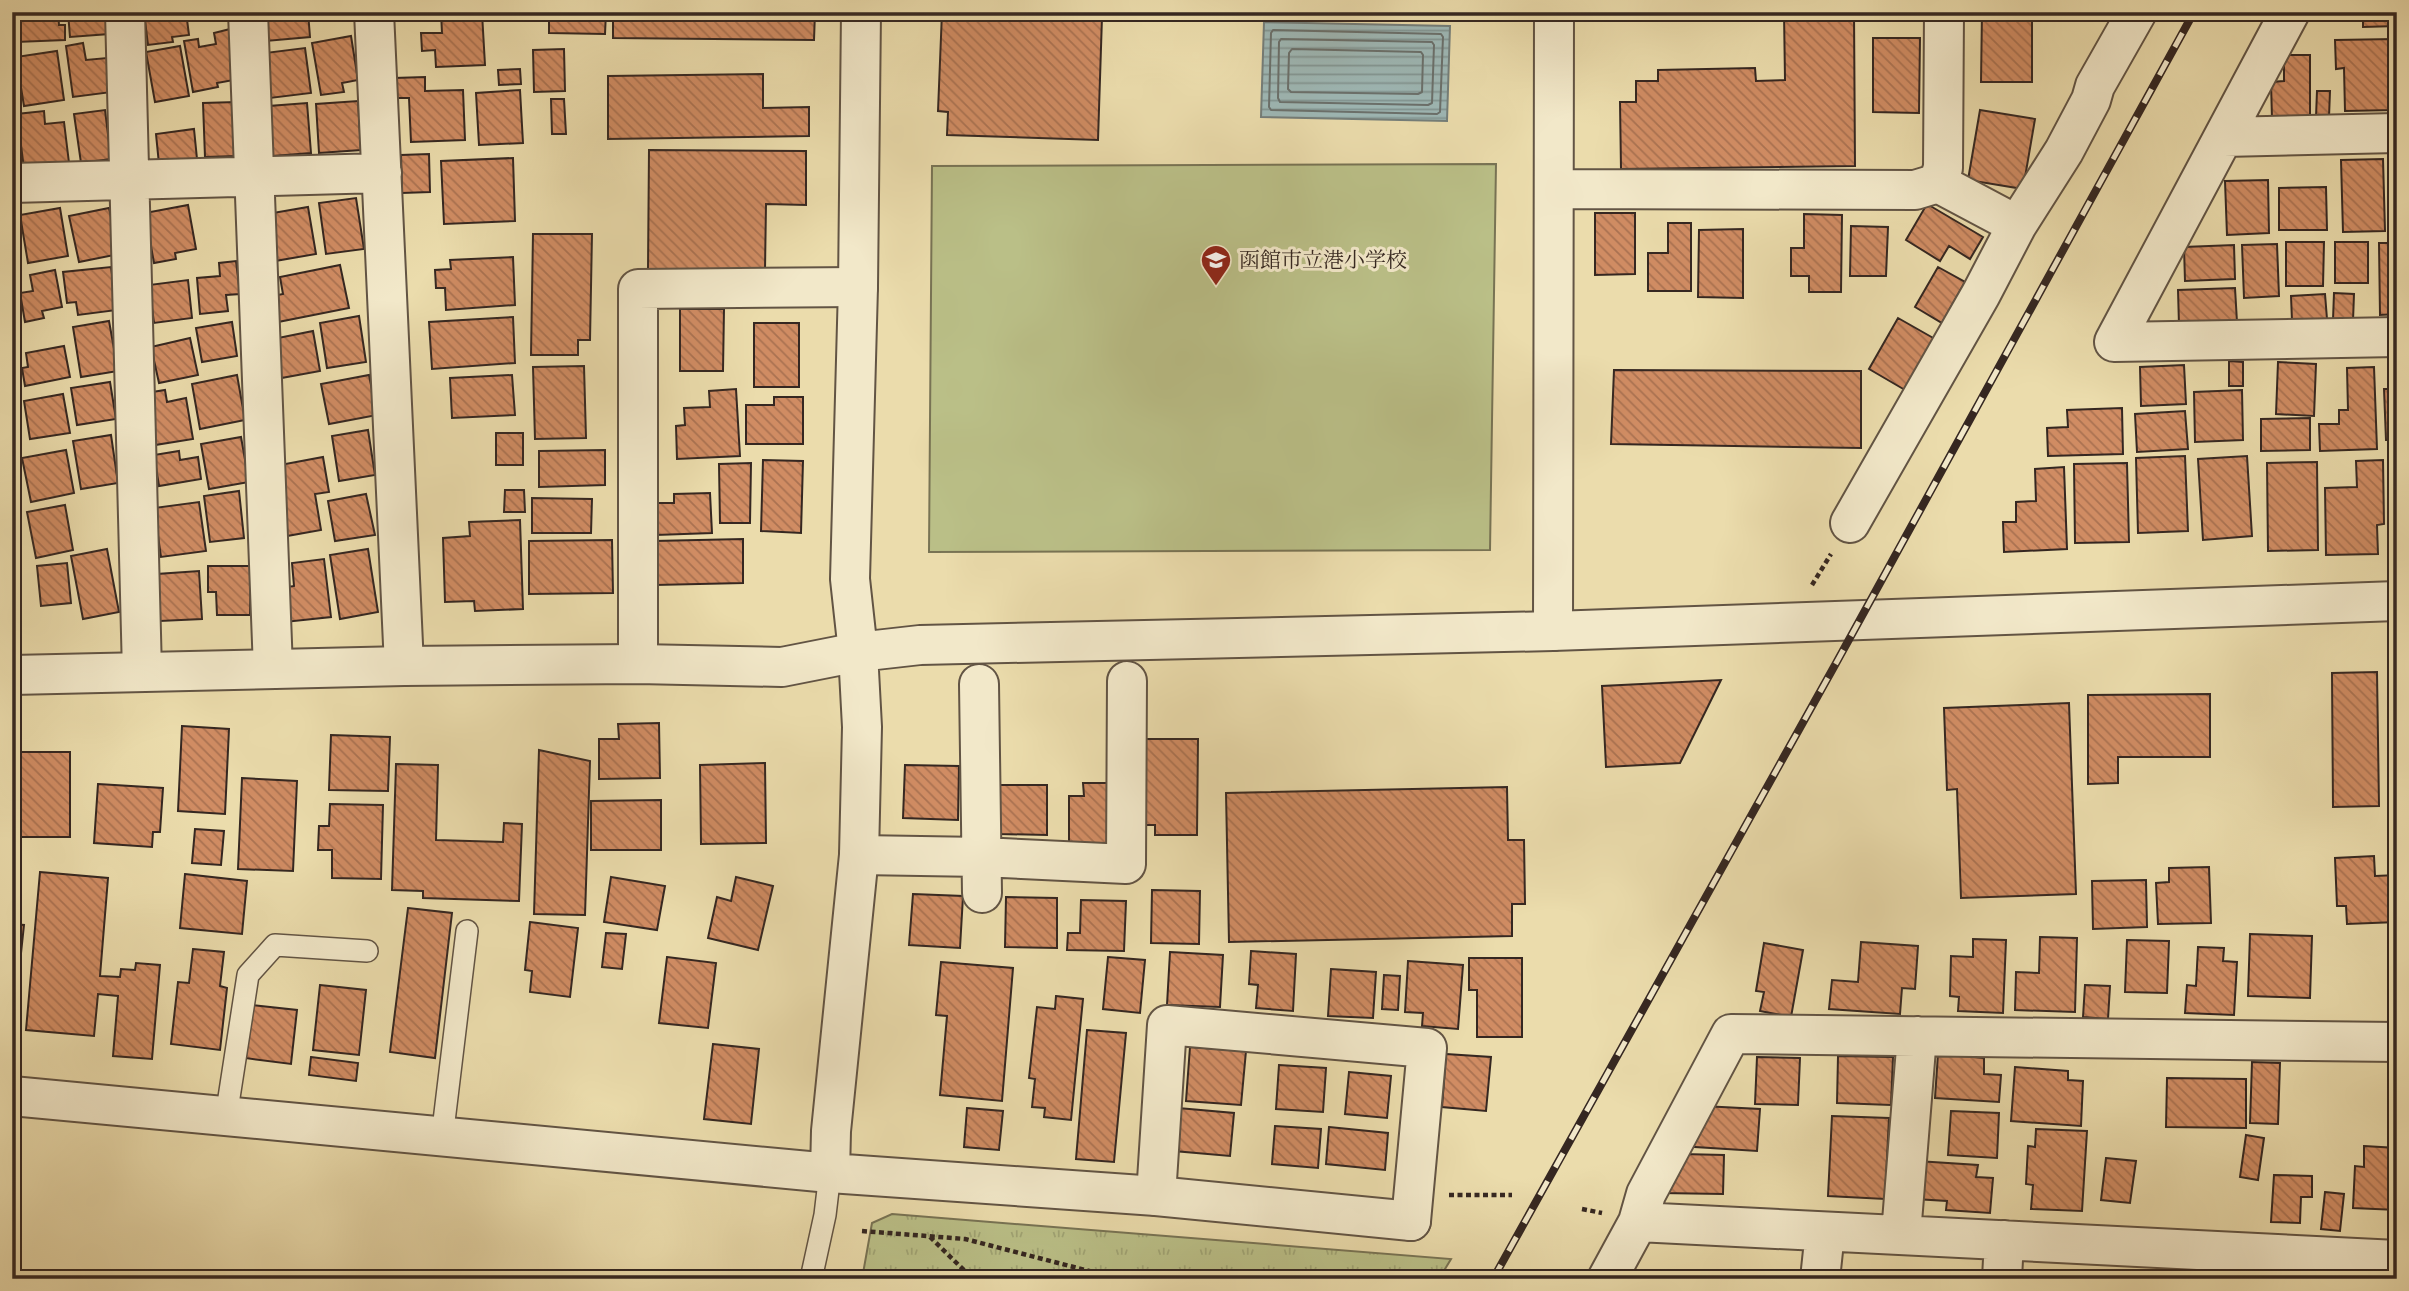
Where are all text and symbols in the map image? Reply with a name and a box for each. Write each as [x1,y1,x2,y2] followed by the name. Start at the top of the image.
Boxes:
[1199,243,1233,287] school or university icon: 函館市立港小学校
[1239,247,1407,274] place label: 函館市立港小学校

